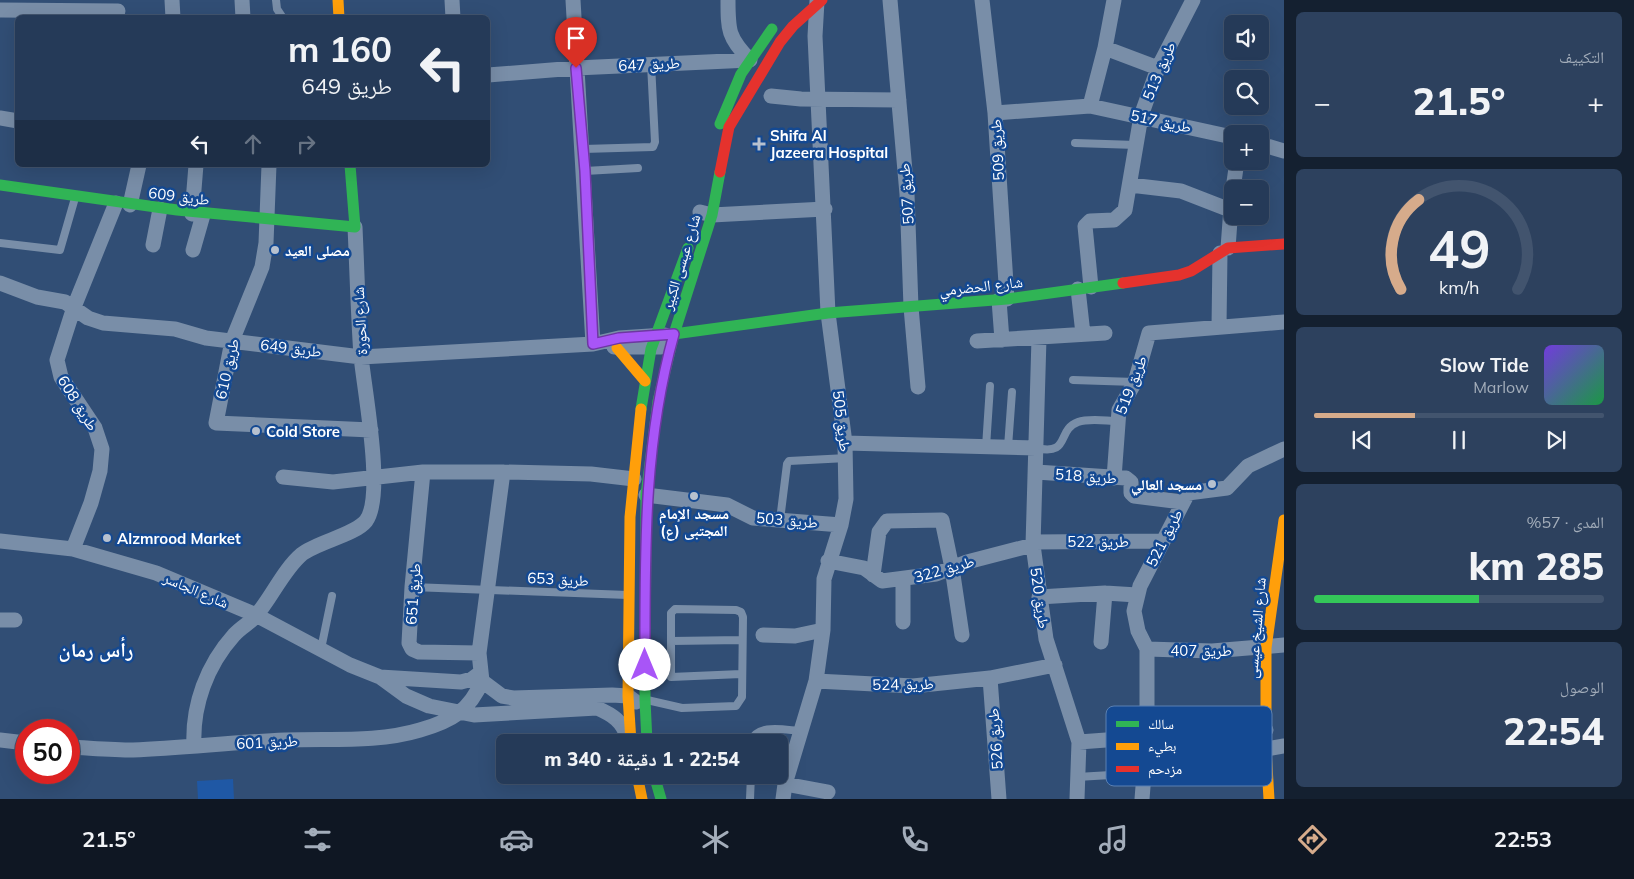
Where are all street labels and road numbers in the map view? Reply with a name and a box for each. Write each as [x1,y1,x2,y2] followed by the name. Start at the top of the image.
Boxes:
[1138,39,1181,103] street label: طريق 513
[618,53,680,76] street label: طريق 647
[1129,105,1193,138] street label: طريق 517
[986,119,1009,181] street label: طريق 509
[894,162,919,225] street label: طريق 507
[147,183,211,210] street label: طريق 609
[657,212,706,313] street label: شارع عيسى الكبير
[938,272,1024,303] street label: شارع الحضرمي
[349,286,372,356] street label: شارع الحورة
[259,335,323,362] street label: طريق 649
[211,337,244,401] street label: طريق 610
[1111,353,1152,418] street label: طريق 519
[53,372,102,435] street label: طريق 608
[828,389,855,453] street label: طريق 505
[1055,464,1118,489] street label: طريق 518
[1142,506,1187,570] street label: طريق 521
[755,508,819,533] street label: طريق 503
[1067,532,1129,552] street label: طريق 522
[912,551,977,588] street label: طريق 322
[401,562,426,625] street label: طريق 651
[1025,566,1054,630] street label: طريق 520
[159,567,232,613] street label: شارع الجاسر
[527,568,589,591] street label: طريق 653
[1242,576,1271,680] street label: شارع الشيخ عيسى
[1170,641,1232,661] street label: طريق 407
[872,674,934,695] street label: طريق 524
[983,707,1008,770] street label: طريق 526
[236,731,298,754] street label: طريق 601

